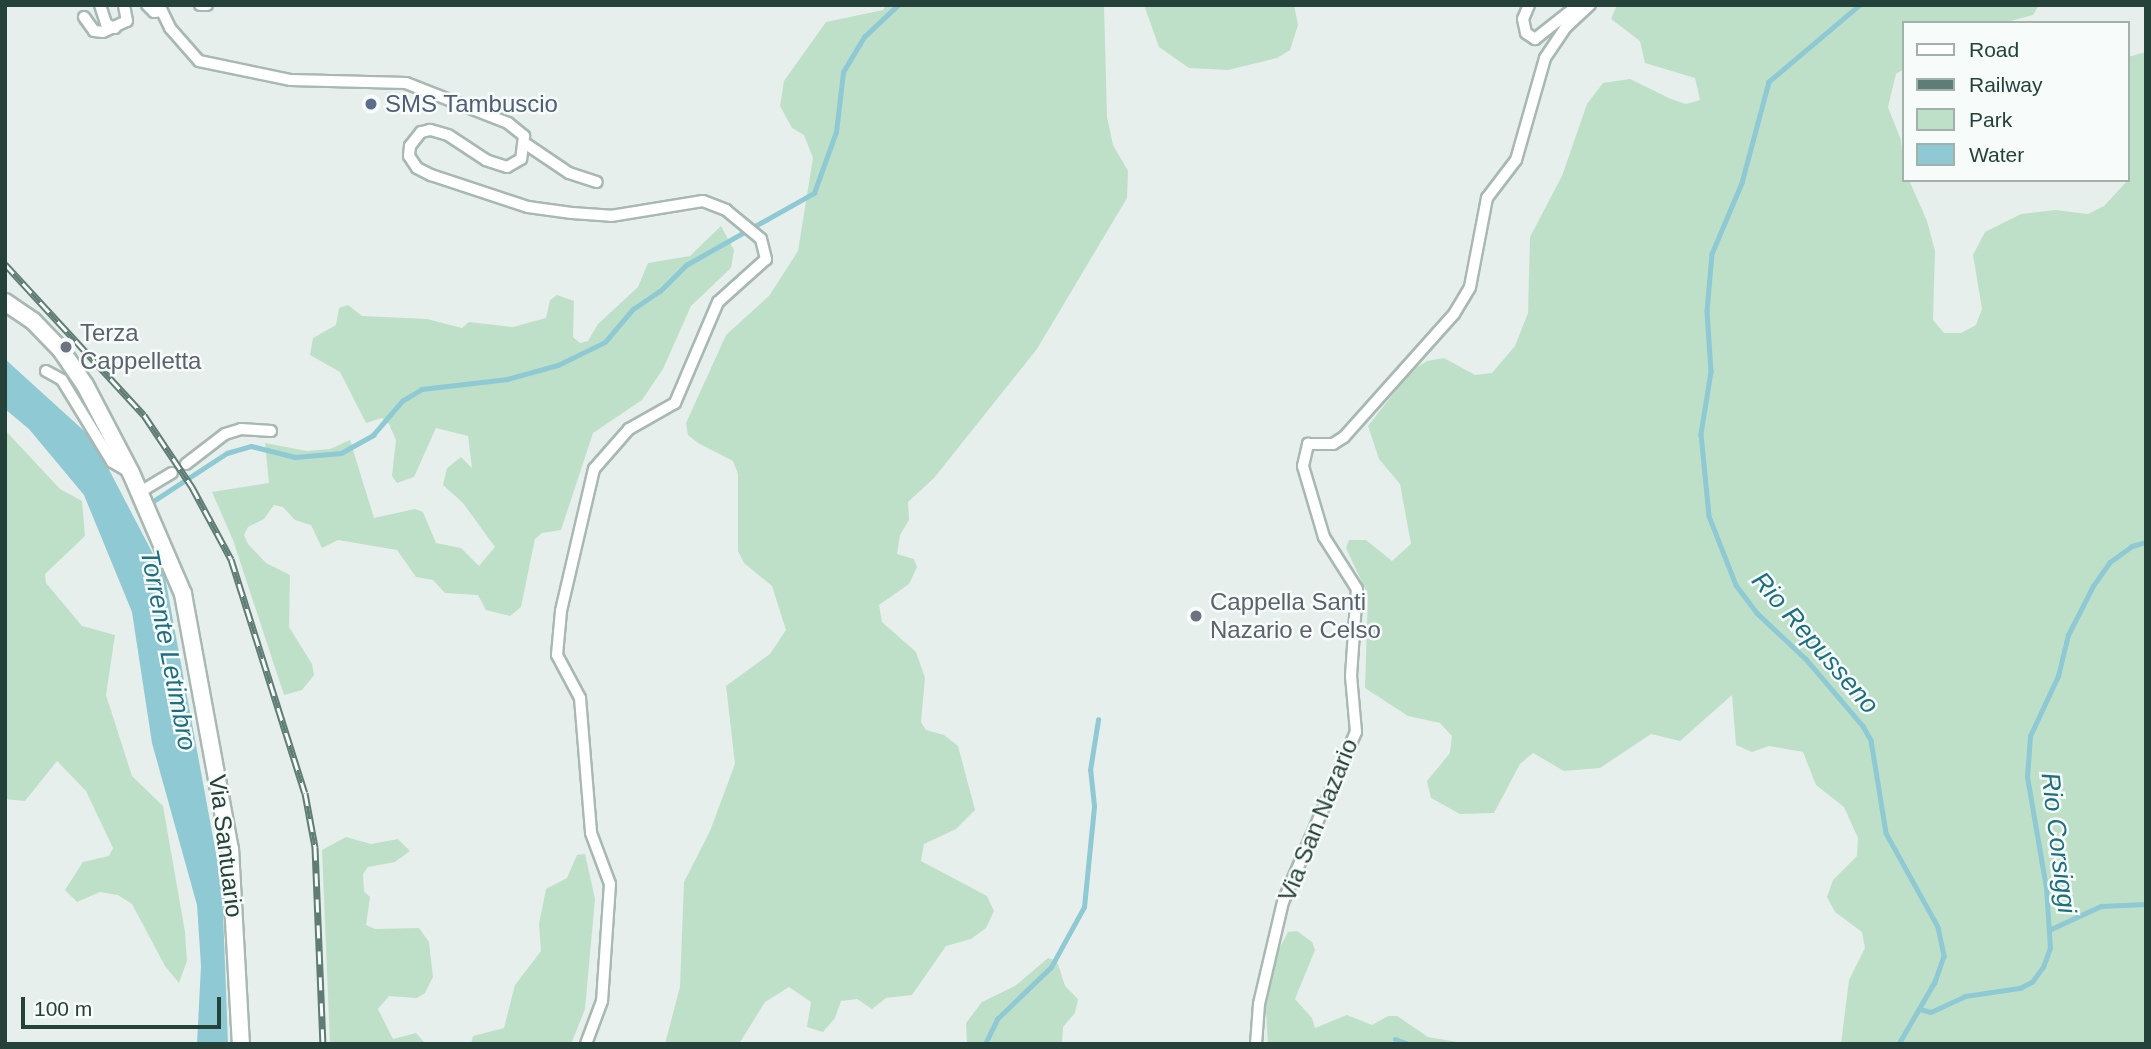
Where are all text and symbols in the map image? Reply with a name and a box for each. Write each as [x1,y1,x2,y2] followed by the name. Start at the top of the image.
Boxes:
[1902,21,2130,182] legend
[1969,38,2019,61] text: Road
[1969,73,2043,96] text: Railway
[385,90,558,118] place label: SMS Tambuscio
[363,96,379,112] marker: SMS Tambuscio
[1969,108,2012,131] text: Park
[1969,143,2024,166] text: Water
[80,319,201,375] place label: Terza Cappelletta
[58,339,74,355] marker: Terza Cappelletta
[133,547,203,753] water label: Torrente Letimbro
[1745,566,1885,720] water label: Rio Repusseno
[1210,588,1381,644] place label: Cappella Santi Nazario e Celso
[1188,608,1204,624] marker: Cappella Santi Nazario e Celso
[1272,734,1364,906] street label: Via San Nazario
[2034,771,2082,915] water label: Rio Corsiggi
[203,773,249,919] street label: Via Santuario
[24,982,224,1026] scale bar
[34,997,92,1020] text: 100 m

